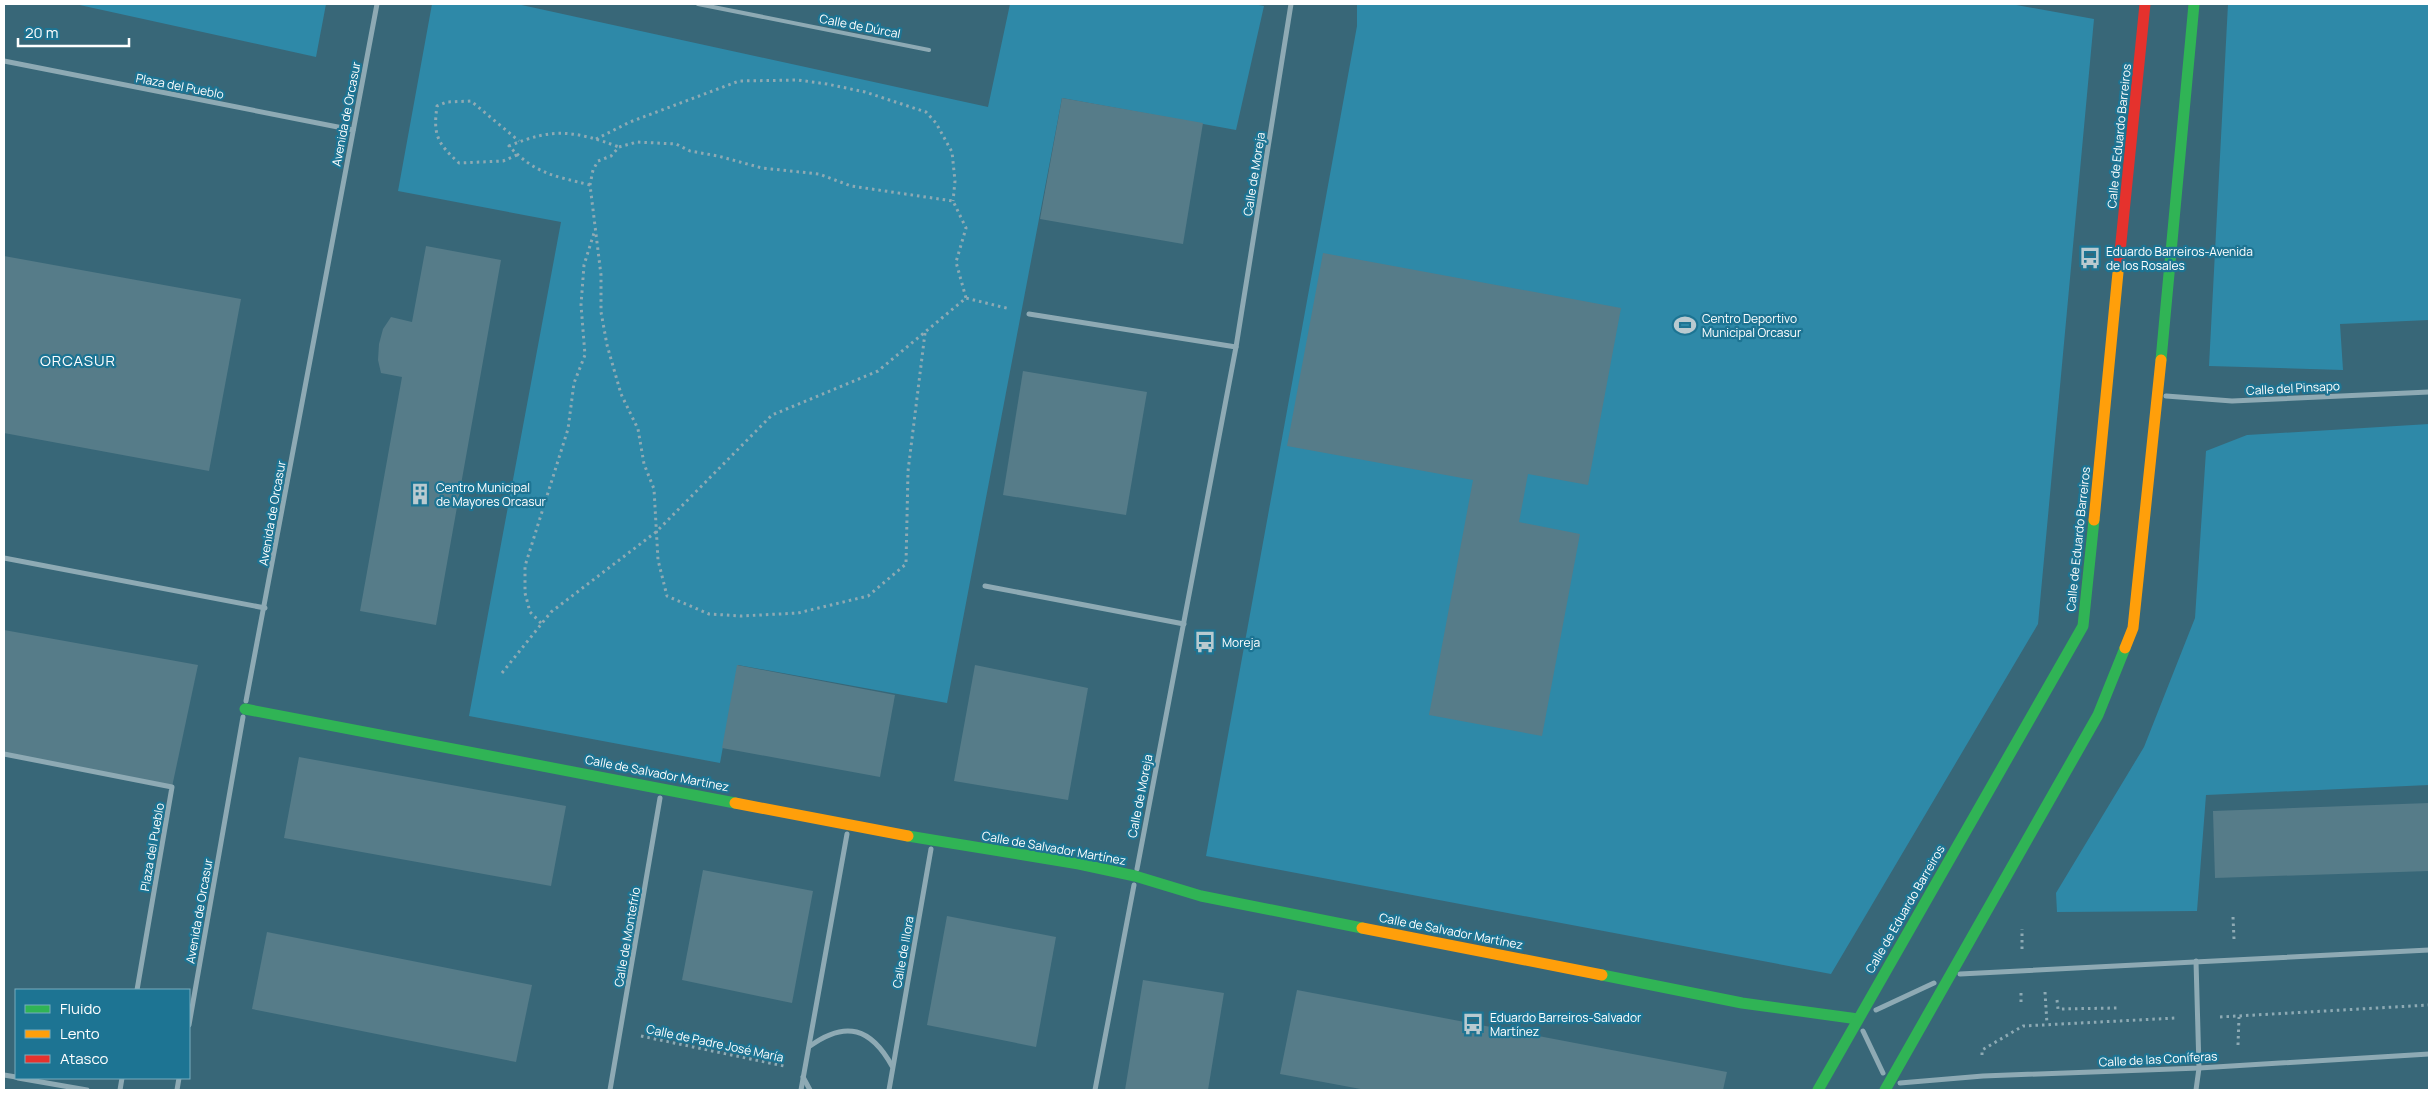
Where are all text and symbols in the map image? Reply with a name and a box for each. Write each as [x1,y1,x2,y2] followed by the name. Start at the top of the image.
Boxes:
[818,10,902,42] street label: Calle de Dúrcal
[18,15,129,47] scale bar
[25,22,58,43] text: 20 m
[328,60,365,168] street label: Avenida de Orcasur
[2103,63,2135,209] street label: Calle de Eduardo Barreiros
[134,69,226,103] street label: Plaza del Pueblo
[1239,131,1269,217] street label: Calle de Moreja
[2106,243,2253,274] place label: Eduardo Barreiros-Avenida de los Rosales
[2077,245,2103,271] bus stop icon: Eduardo Barreiros-Avenida de los Rosales
[1702,310,1802,341] place label: Centro Deportivo Municipal Orcasur
[1672,312,1698,338] sports icon: Centro Deportivo Municipal Orcasur
[40,350,116,371] district label: ORCASUR
[2246,377,2340,399] street label: Calle del Pinsapo
[254,458,290,567] street label: Avenida de Orcasur
[2062,466,2094,612] street label: Calle de Eduardo Barreiros
[436,479,547,510] place label: Centro Municipal de Mayores Orcasur
[407,481,433,507] building icon: Centro Municipal de Mayores Orcasur
[1192,629,1218,655] bus stop icon: Moreja
[1222,634,1260,651] place label: Moreja
[584,751,730,795] street label: Calle de Salvador Martínez
[1124,753,1156,839] street label: Calle de Moreja
[136,801,168,893] street label: Plaza del Pueblo
[981,827,1127,869] street label: Calle de Salvador Martínez
[1861,842,1949,976] street label: Calle de Eduardo Barreiros
[181,856,217,965] street label: Avenida de Orcasur
[610,886,644,988] street label: Calle de Montefrío
[1378,909,1524,953] street label: Calle de Salvador Martínez
[888,915,918,989] street label: Calle de Illora
[15,989,190,1079] legend
[60,998,101,1019] text: Fluido
[1490,1009,1642,1040] place label: Eduardo Barreiros-Salvador Martínez
[1460,1011,1486,1037] bus stop icon: Eduardo Barreiros-Salvador Martínez
[645,1020,785,1066] street label: Calle de Padre José María
[60,1023,100,1044] text: Lento
[2098,1047,2218,1071] street label: Calle de las Coníferas
[60,1048,108,1069] text: Atasco

